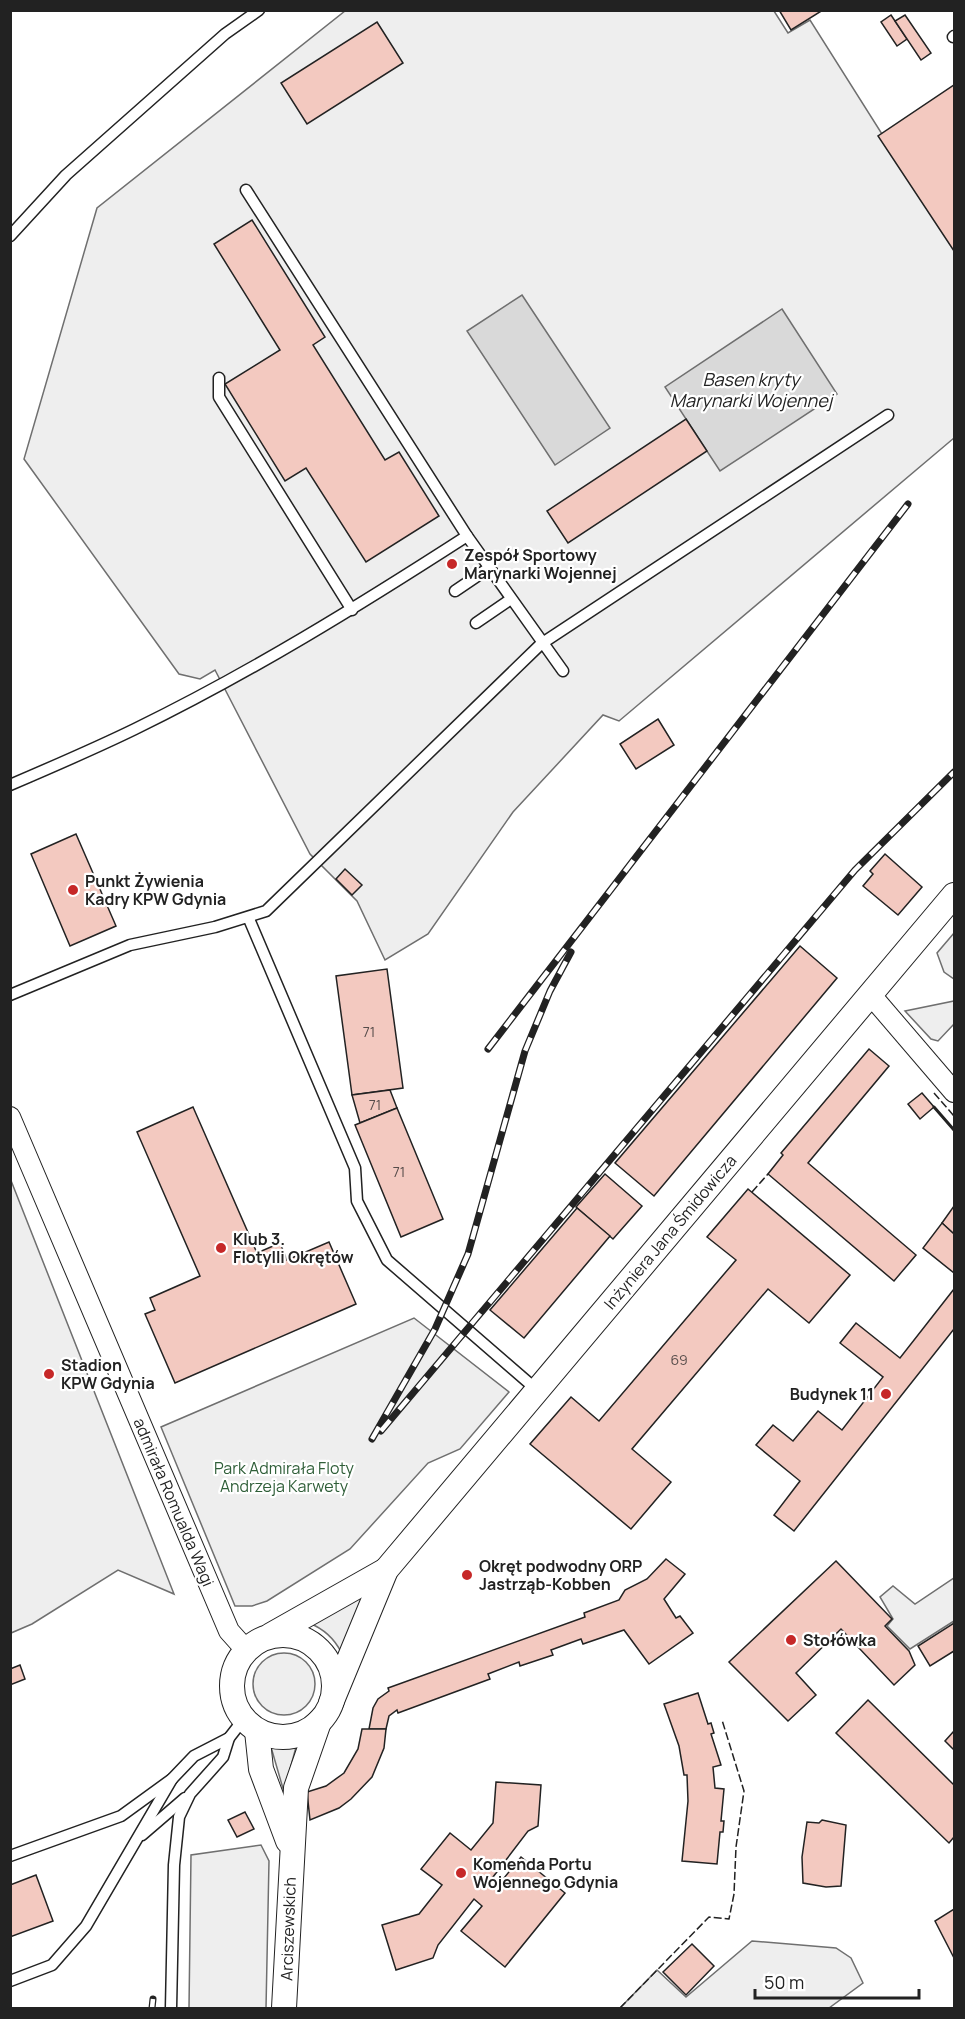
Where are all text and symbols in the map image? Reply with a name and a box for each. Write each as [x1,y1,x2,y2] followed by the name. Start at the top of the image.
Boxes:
[670,367,835,412] water label: Basen kryty Marynarki Wojennej
[464,544,617,584] place label: Zespół Sportowy Marynarki Wojennej
[445,557,459,571] marker: Zespół Sportowy Marynarki Wojennej
[85,870,226,910] place label: Punkt Żywienia Kadry KPW Gdynia
[66,883,80,897] marker: Punkt Żywienia Kadry KPW Gdynia
[363,1022,375,1041] house number: 71
[369,1095,381,1114] house number: 71
[599,1150,741,1314] street label: Inżyniera Jana Śmidowicza
[393,1162,405,1181] house number: 71
[233,1228,354,1268] place label: Klub 3. Flotylli Okrętów
[214,1241,228,1255] marker: Klub 3. Flotylli Okrętów
[670,1350,688,1369] house number: 69
[61,1354,155,1394] place label: Stadion KPW Gdynia
[42,1367,56,1381] marker: Stadion KPW Gdynia
[790,1383,874,1405] place label: Budynek 11
[879,1387,893,1401] marker: Budynek 11
[129,1414,219,1590] street label: admirała Romualda Wagi
[214,1457,355,1497] park label: Park Admirała Floty Andrzeja Karwety
[479,1555,642,1595] place label: Okręt podwodny ORP Jastrząb-Kobben
[460,1568,474,1582] marker: Okręt podwodny ORP Jastrząb-Kobben
[803,1629,876,1651] place label: Stołówka
[784,1633,798,1647] marker: Stołówka
[473,1853,618,1893] place label: Komenda Portu Wojennego Gdynia
[454,1866,468,1880] marker: Komenda Portu Wojennego Gdynia
[275,1877,301,1981] street label: Arciszewskich
[755,1962,918,2000] scale bar
[764,1970,804,1994] text: 50 m

